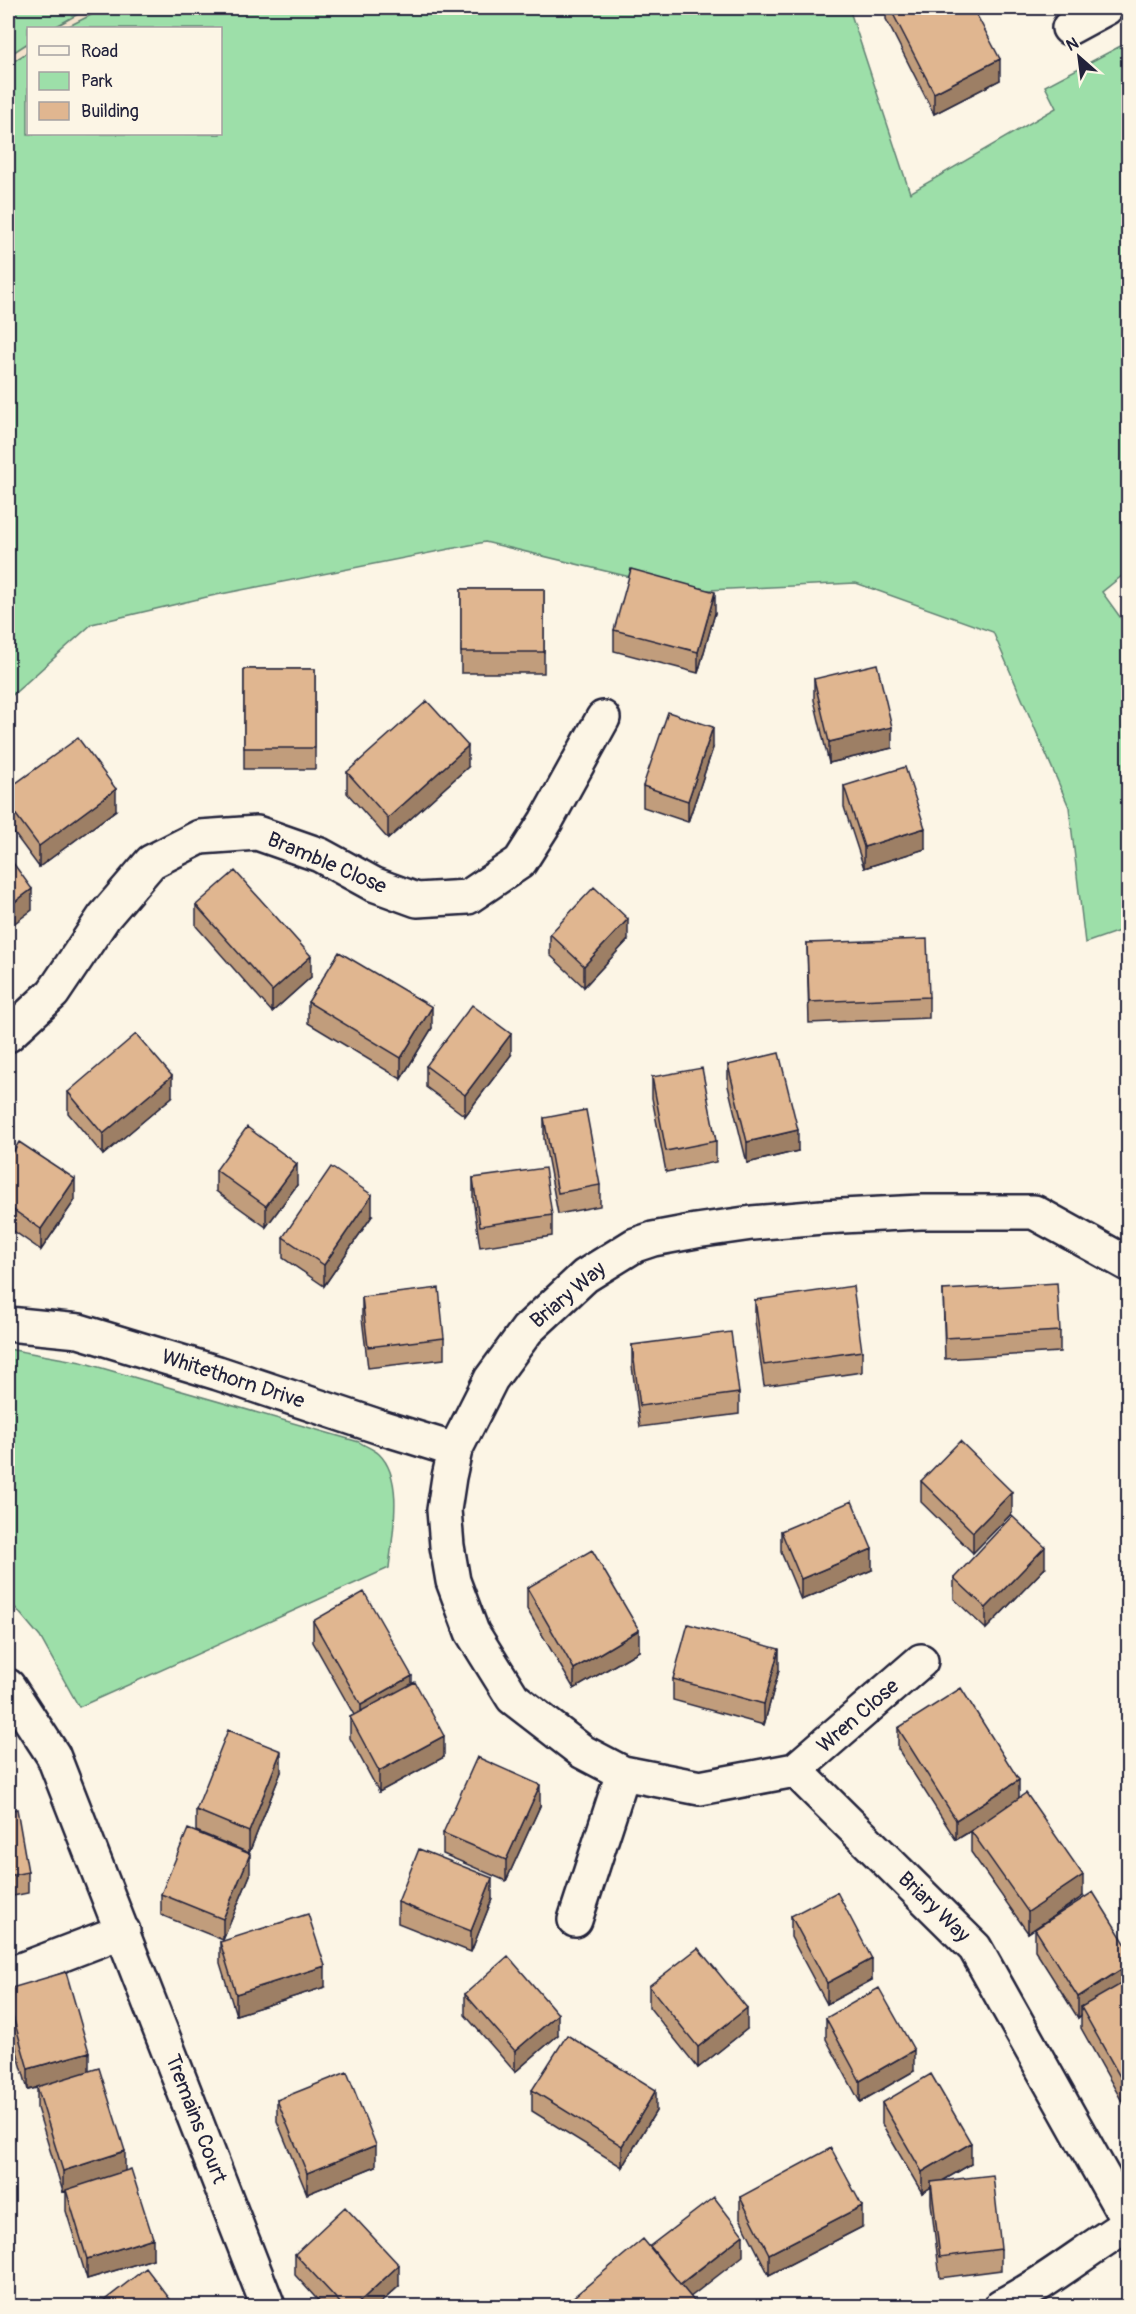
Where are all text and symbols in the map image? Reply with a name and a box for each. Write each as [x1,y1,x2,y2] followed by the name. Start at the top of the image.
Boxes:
[27,27,222,135] legend
[1049,27,1109,87] north arrow
[1063,33,1082,56] text: N
[81,40,118,63] text: Road
[81,70,113,93] text: Park
[81,100,139,123] text: Building
[263,826,391,900] street label: Bramble Close
[525,1256,611,1334] street label: Briary Way
[158,1343,309,1415] street label: Whitethorn Drive
[811,1672,905,1759] street label: Wren Close
[892,1866,976,1948] street label: Briary Way
[159,2051,233,2188] street label: Tremains Court

